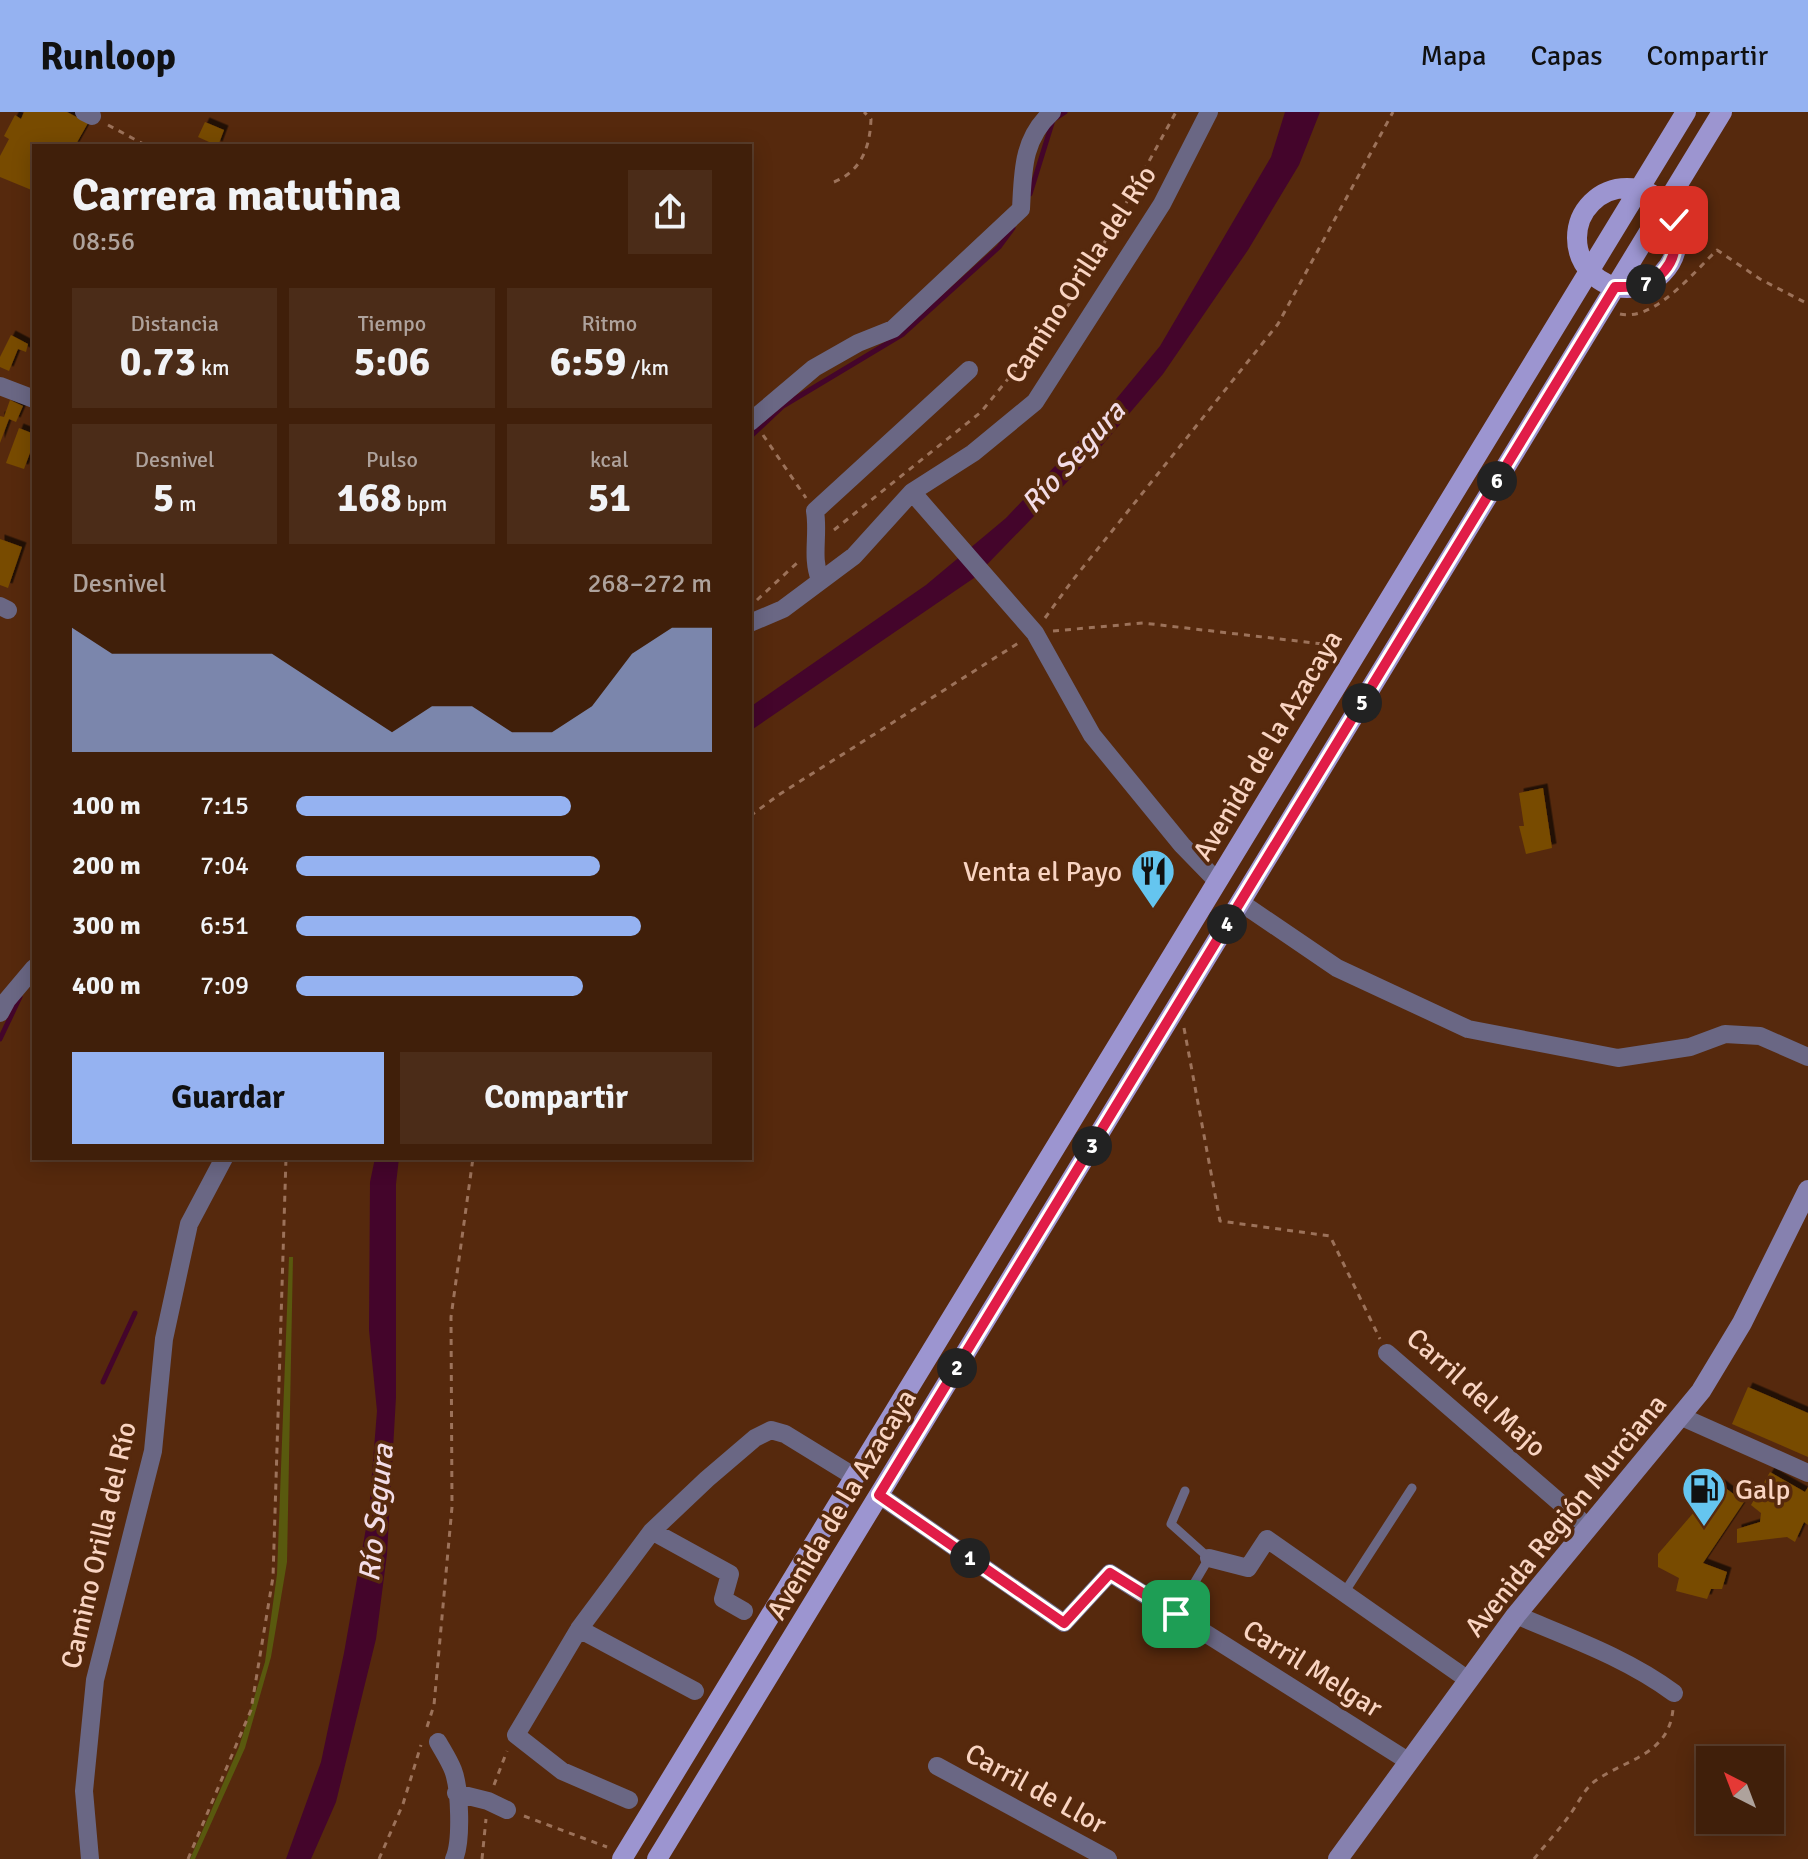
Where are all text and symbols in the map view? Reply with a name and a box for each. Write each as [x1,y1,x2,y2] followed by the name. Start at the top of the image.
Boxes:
[40,33,176,80] text: Runloop
[1421,39,1486,73] text: Mapa
[1530,39,1603,73] text: Capas
[1647,39,1768,73] text: Compartir
[998,159,1164,390] street label: Camino Orilla del Río
[72,169,402,223] text: Carrera matutina
[628,170,712,254] button: share
[1640,186,1708,254] pin
[1652,198,1696,242] icon: check
[72,226,135,258] text: 08:56
[1626,264,1666,304] pin: 7
[1640,270,1652,297] text: 7
[130,310,219,337] text: Distancia
[358,310,426,337] text: Tiempo
[581,310,637,337] text: Ritmo
[120,337,196,387] text: 0.73
[354,337,430,387] text: 5:06
[550,337,626,387] text: 6:59
[196,354,230,381] text: km
[626,354,669,381] text: /km
[1013,393,1134,521] water label: Río Segura
[135,446,215,473] text: Desnivel
[366,446,418,473] text: Pulso
[590,446,629,473] text: kcal
[1477,461,1517,501] pin: 6
[1491,467,1503,494] text: 6
[153,473,174,523] text: 5
[337,473,402,523] text: 168
[588,473,631,523] text: 51
[174,490,197,517] text: m
[402,490,447,517] text: bpm
[72,568,166,600] text: Desnivel
[588,568,712,600] text: 268–272 m
[1186,624,1350,867] street label: Avenida de la Azacaya
[1342,683,1382,723] pin: 5
[1356,689,1368,716] text: 5
[72,790,141,822] text: 100 m
[200,790,249,822] text: 7:15
[1129,847,1177,910] restaurant icon: Venta el Payo
[72,850,141,882] text: 200 m
[200,850,249,882] text: 7:04
[963,855,1122,889] place label: Venta el Payo
[1207,904,1247,944] pin: 4
[72,910,141,942] text: 300 m
[200,910,249,942] text: 6:51
[1221,910,1233,937] text: 4
[72,970,141,1002] text: 400 m
[200,970,249,1002] text: 7:09
[72,1052,384,1144] button: Guardar
[400,1052,712,1144] button: Compartir
[1072,1126,1112,1166] pin: 3
[1086,1132,1098,1159] text: 3
[1399,1321,1553,1464] street label: Carril del Majo
[937,1348,977,1388] pin: 2
[951,1354,963,1381] text: 2
[760,1383,924,1626] street label: Avenida de la Azacaya
[1457,1387,1674,1644] street label: Avenida Región Murciana
[54,1418,144,1672] street label: Camino Orilla del Río
[351,1442,402,1584] water label: Río Segura
[1680,1465,1728,1528] fuel station icon: Galp
[1735,1473,1790,1507] place label: Galp
[950,1538,990,1578] pin: 1
[964,1544,976,1571] text: 1
[1142,1580,1210,1648] pin
[1154,1592,1198,1636] icon: arrive
[1236,1613,1389,1725] street label: Carril Melgar
[959,1736,1113,1842] street label: Carril de Llor
[1696,1746,1784,1834] north arrow
[1696,1746,1784,1834] map controls

